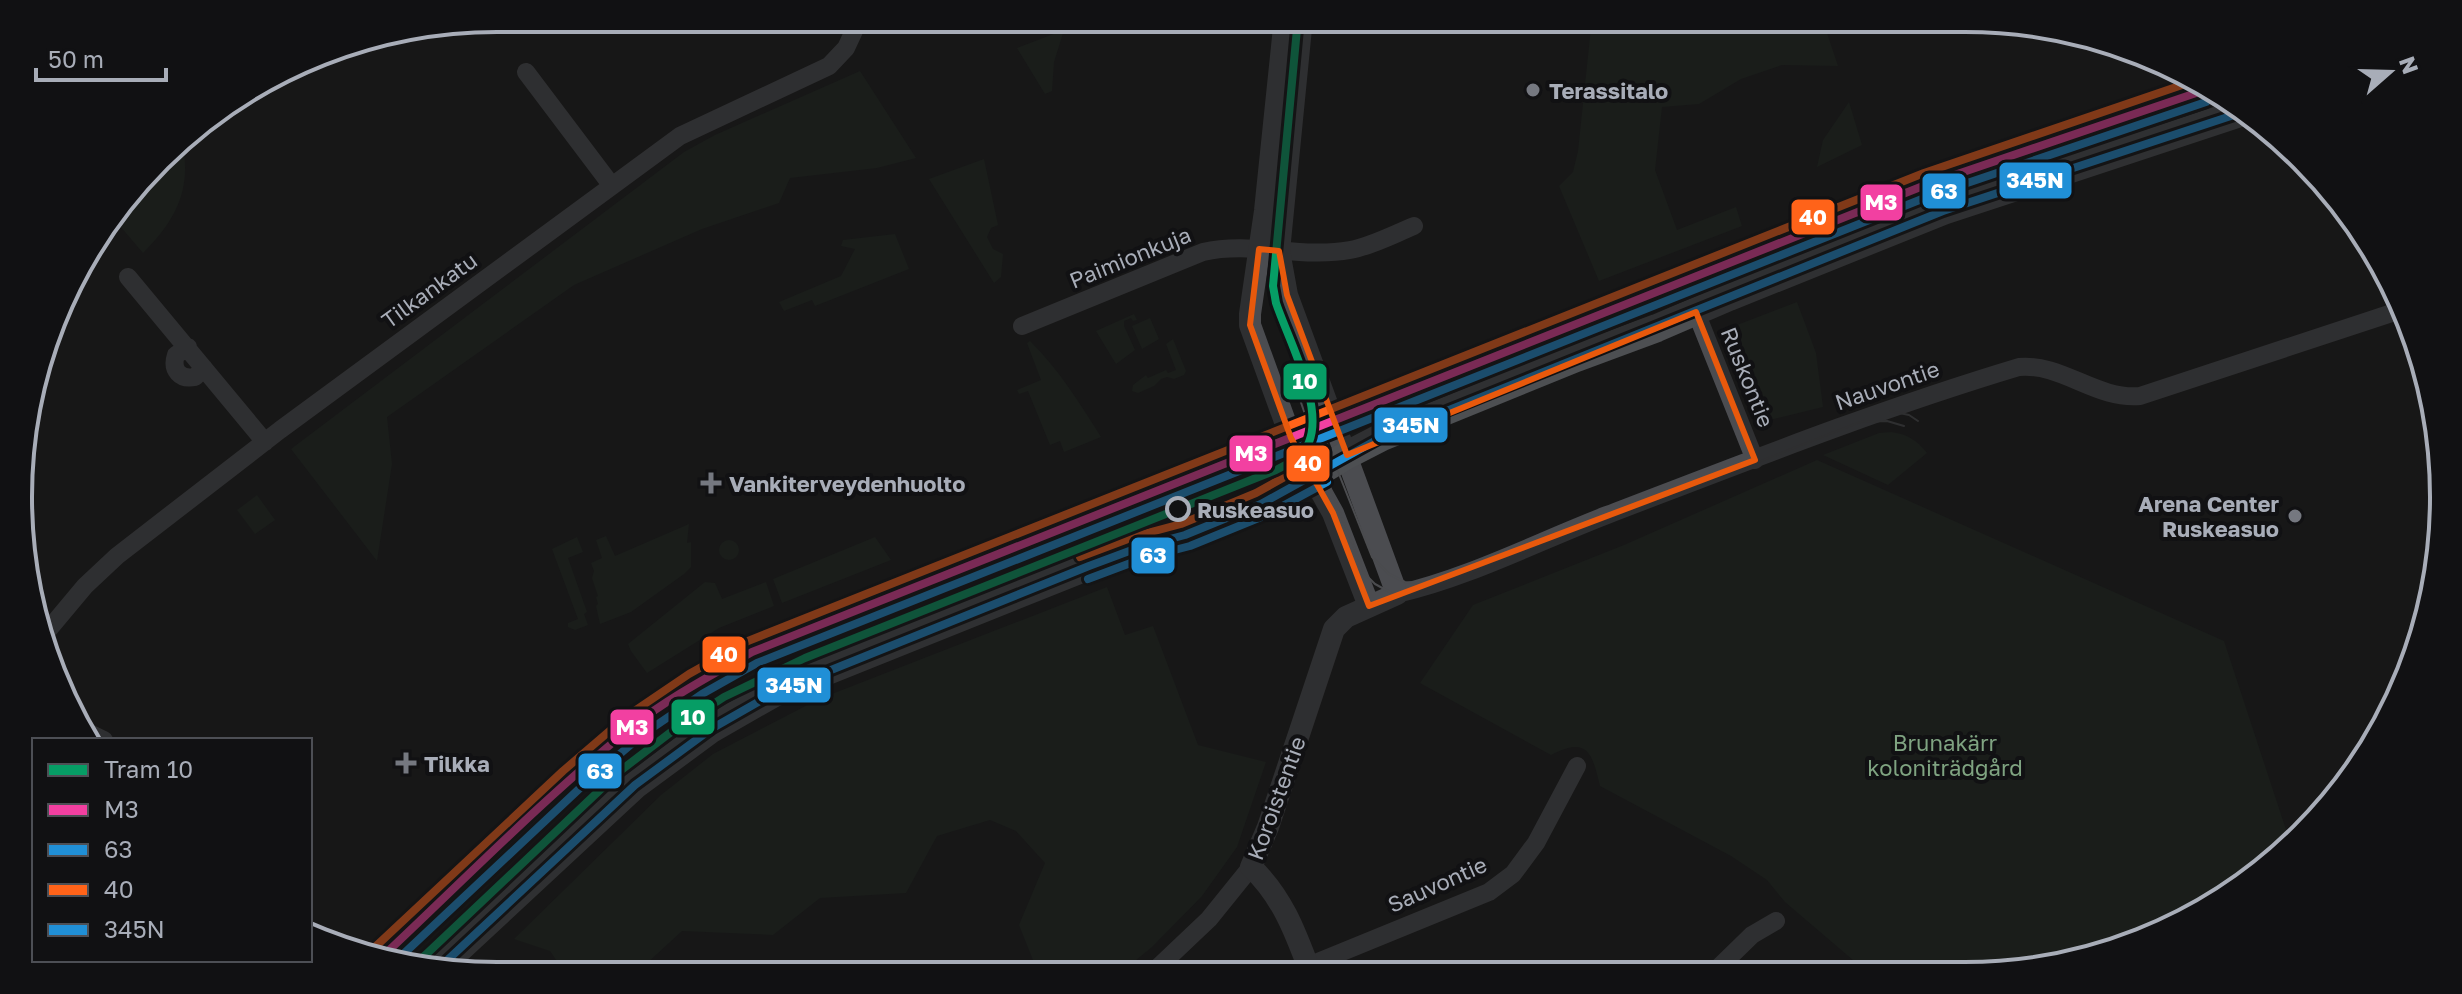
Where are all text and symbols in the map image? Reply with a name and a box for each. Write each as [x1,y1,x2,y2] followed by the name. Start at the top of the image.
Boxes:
[36,32,166,82] scale bar
[2350,32,2430,112] north arrow
[48,44,104,73] text: 50 m
[2394,53,2425,77] text: N
[1549,77,1668,104] place label: Terassitalo
[1524,81,1542,99] marker: Terassitalo
[1998,161,2073,200] line badge: 345N
[2006,166,2064,193] text: 345N
[1921,172,1967,210] line badge: 63
[1930,177,1958,204] text: 63
[1859,183,1904,222] line badge: M3
[1864,188,1898,215] text: M3
[1790,198,1836,236] line badge: 40
[1799,203,1827,230] text: 40
[1065,220,1195,294] street label: Paimionkuja
[376,246,482,334] street label: Tilkankatu
[1716,323,1780,431] street label: Ruskontie
[1831,355,1943,415] street label: Nauvontie
[1282,362,1328,401] line badge: 10
[1292,367,1318,394] text: 10
[1373,406,1449,444] line badge: 345N
[1382,411,1440,438] text: 345N
[1228,434,1274,473] line badge: M3
[1234,439,1268,466] text: M3
[1285,444,1331,483] line badge: 40
[1294,449,1322,476] text: 40
[729,470,965,497] place label: Vankiterveydenhuolto
[700,472,722,494] marker: Vankiterveydenhuolto
[2138,490,2279,542] place label: Arena Center Ruskeasuo
[1197,496,1314,523] place label: Ruskeasuo
[1166,497,1190,521] marker: Ruskeasuo
[2286,507,2304,525] marker: Arena Center Ruskeasuo
[1130,536,1176,575] line badge: 63
[1139,541,1167,568] text: 63
[701,635,747,674] line badge: 40
[710,640,738,667] text: 40
[756,666,832,704] line badge: 345N
[765,671,823,698] text: 345N
[670,698,716,736] line badge: 10
[680,703,706,730] text: 10
[609,708,655,746] line badge: M3
[615,713,649,740] text: M3
[1867,729,2023,781] park label: Brunakärr koloniträdgård
[1241,733,1311,863] street label: Koroistentie
[32,738,312,962] legend
[424,750,490,777] place label: Tilkka
[395,752,417,774] marker: Tilkka
[577,752,623,790] line badge: 63
[104,754,193,783] text: Tram 10
[586,757,614,784] text: 63
[104,794,139,823] text: M3
[104,834,133,863] text: 63
[1383,850,1491,918] street label: Sauvontie
[104,874,134,903] text: 40
[104,914,165,943] text: 345N

